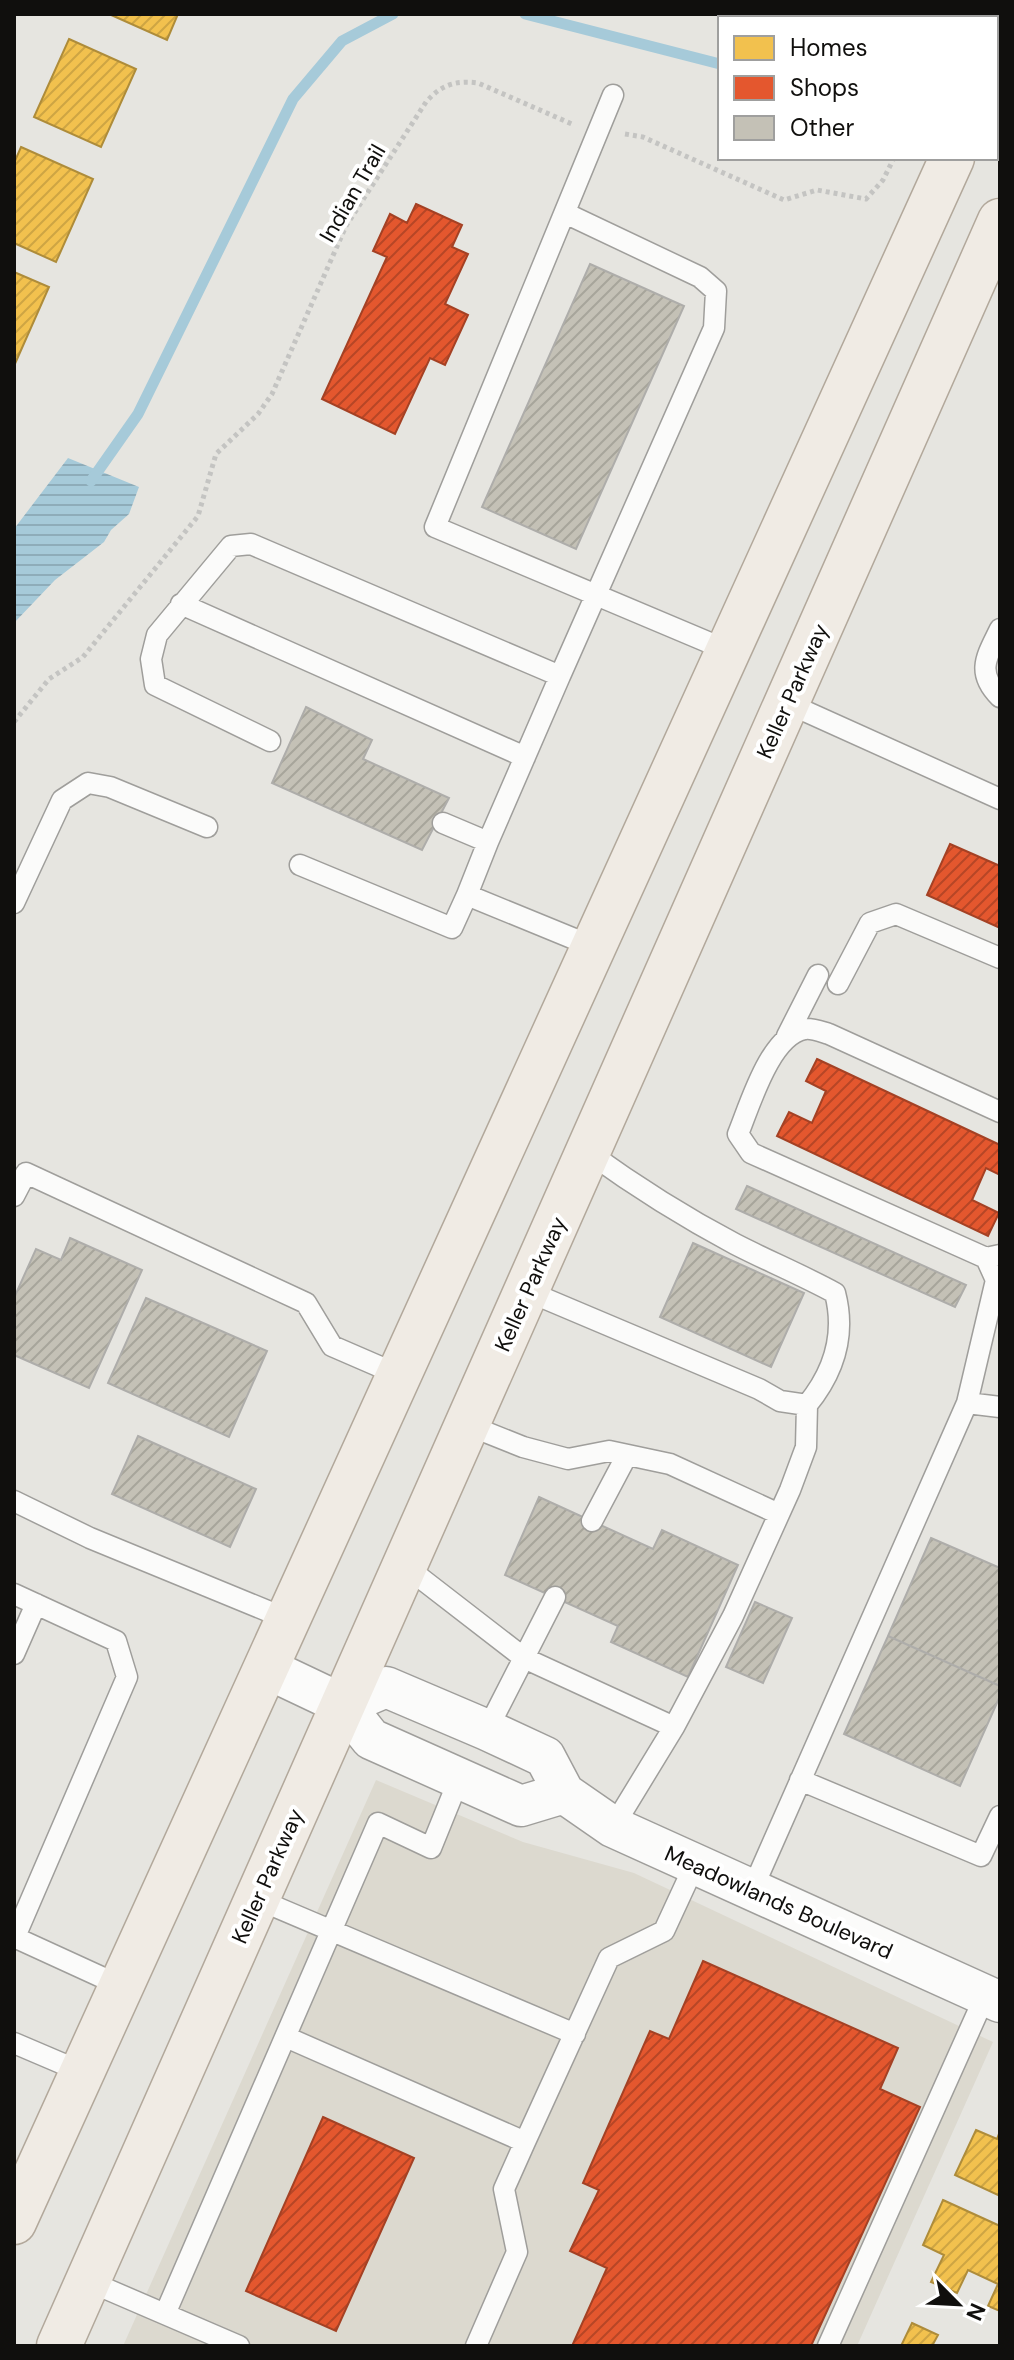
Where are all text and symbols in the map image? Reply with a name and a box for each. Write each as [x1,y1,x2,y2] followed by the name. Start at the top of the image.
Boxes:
[718,16,998,160] legend
[790,32,868,63] text: Homes
[790,72,859,103] text: Shops
[790,112,854,143] text: Other
[313,139,392,248] street label: Indian Trail
[750,619,835,763] street label: Keller Parkway
[488,1212,573,1356] street label: Keller Parkway
[225,1804,310,1948] street label: Keller Parkway
[660,1839,897,1966] street label: Meadowlands Boulevard
[918,2264,998,2344] north arrow
[959,2299,992,2325] text: N

